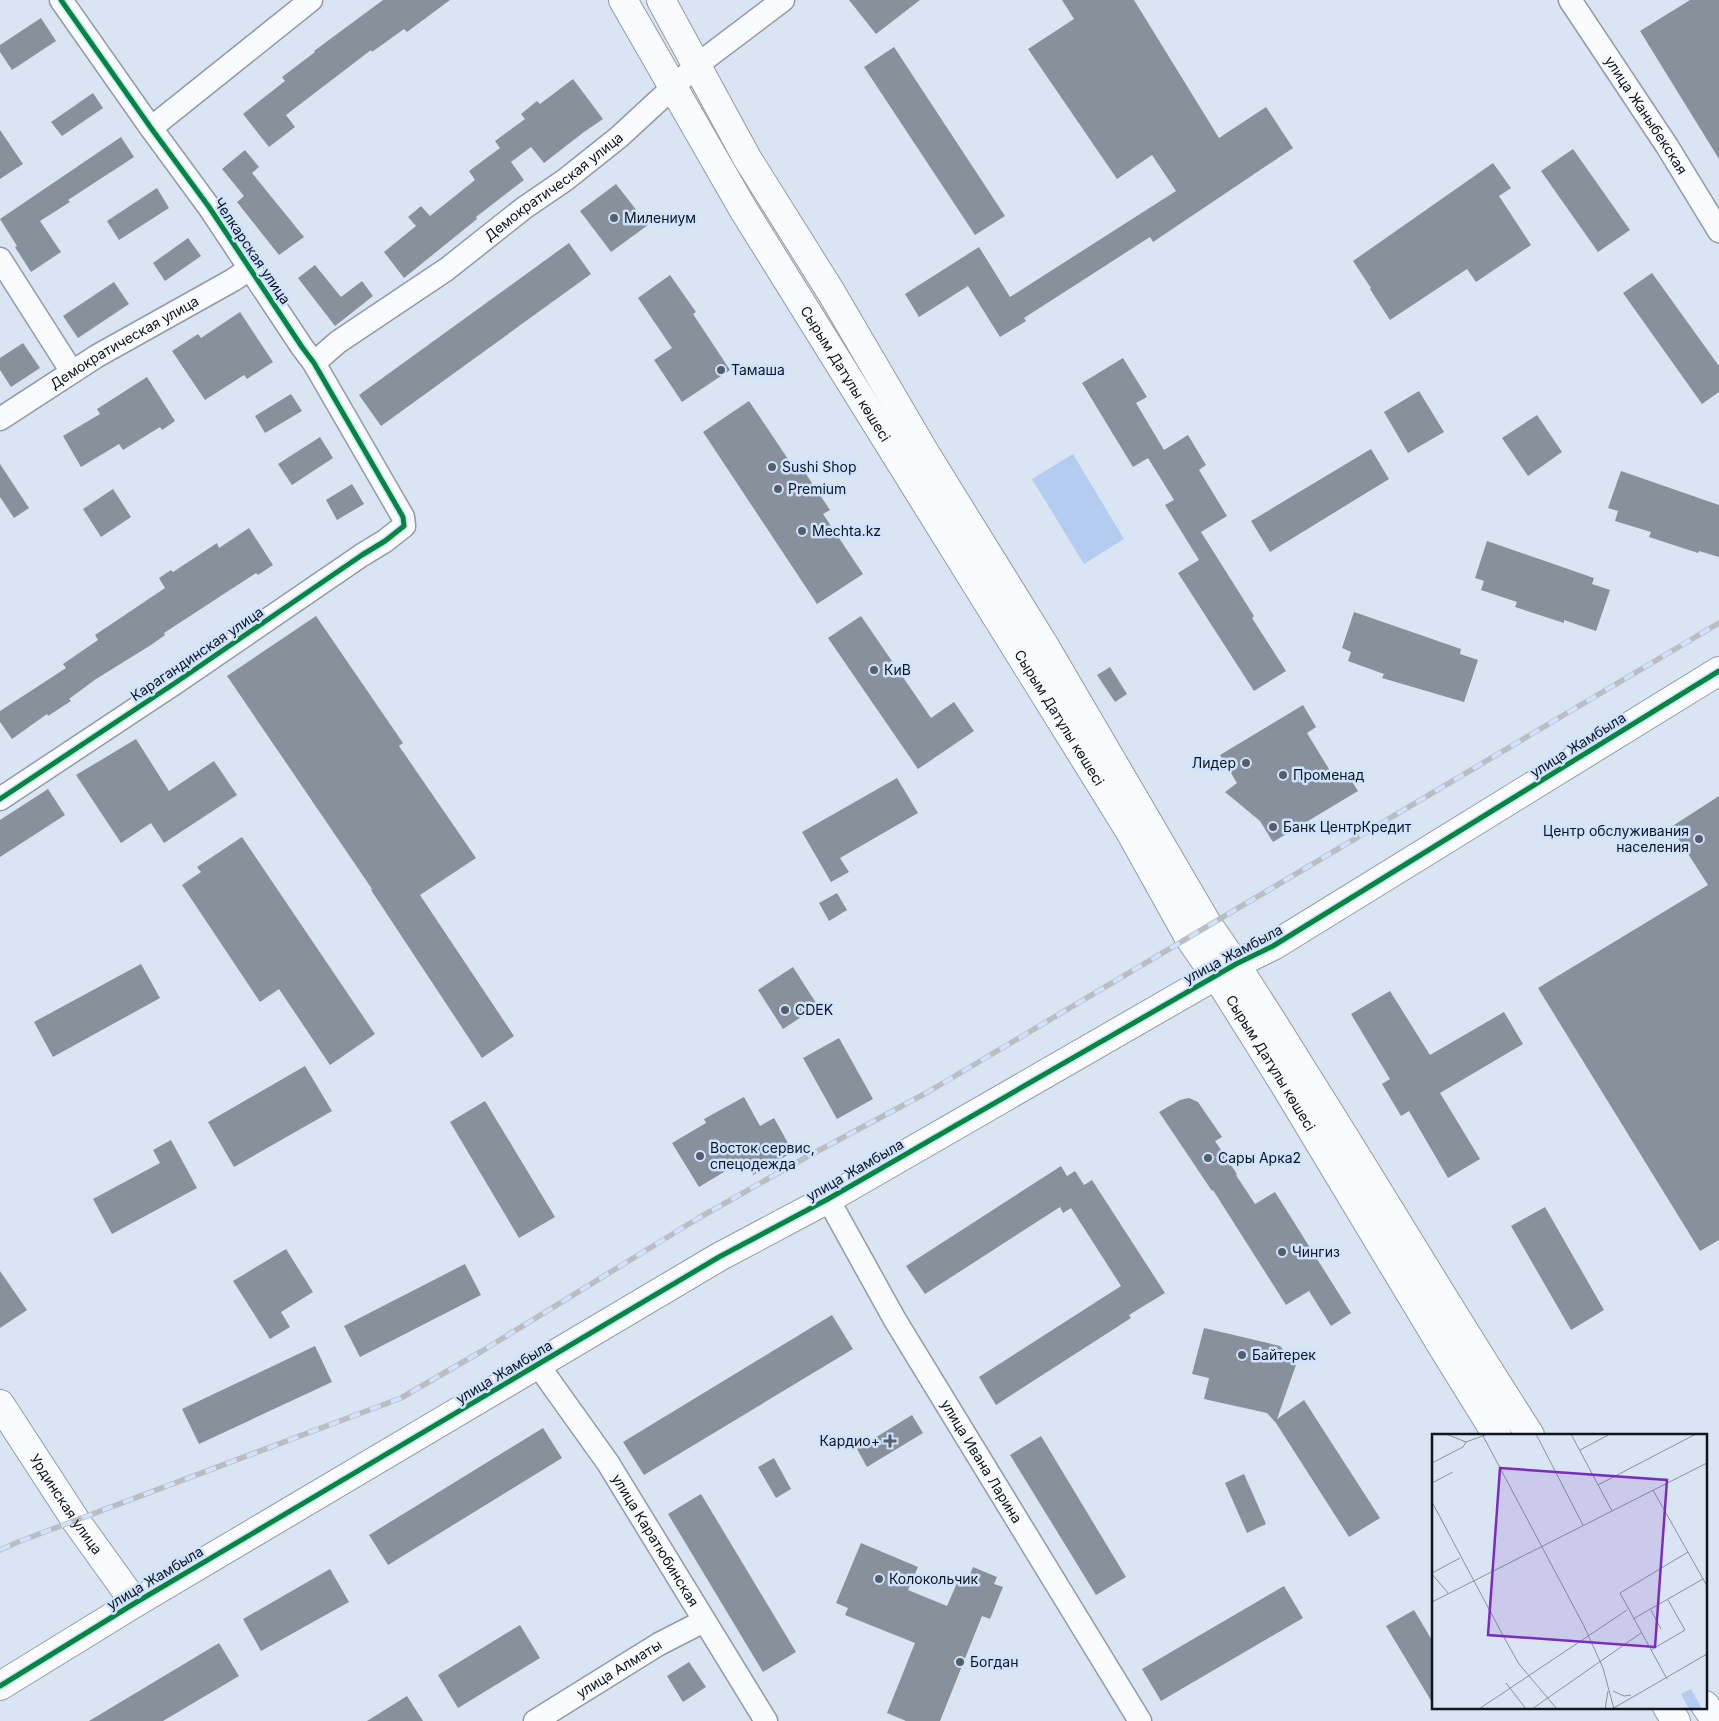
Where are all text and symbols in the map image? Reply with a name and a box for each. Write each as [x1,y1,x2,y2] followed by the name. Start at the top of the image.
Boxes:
[1602,53,1691,177] street label: улица Жаныбекская
[481,128,626,244] street label: Демократическая улица
[210,194,294,307] street label: Челкарская улица
[624,209,696,226] place label: Милениум
[608,212,620,224] marker: Милениум
[47,292,201,392] street label: Демократическая улица
[797,303,894,444] street label: Сырым Датұлы көшесі
[731,361,785,378] place label: Тамаша
[715,364,727,376] marker: Тамаша
[782,458,856,475] place label: Sushi Shop
[766,461,778,473] marker: Sushi Shop
[788,480,846,497] place label: Premium
[772,483,784,495] marker: Premium
[812,522,881,539] place label: Mechta.kz
[796,525,808,537] marker: Mechta.kz
[127,603,266,704] street label: Карагандинская улица
[1011,646,1108,788] street label: Сырым Датұлы көшесі
[884,661,911,678] place label: КиВ
[868,664,880,676] marker: КиВ
[1527,708,1629,781] street label: улица Жамбыла
[1192,754,1236,771] place label: Лидер
[1240,757,1252,769] marker: Лидер
[1293,766,1364,783] place label: Променад
[1277,769,1289,781] marker: Променад
[1283,818,1412,835] place label: Банк ЦентрКредит
[1267,821,1279,833] marker: Банк ЦентрКредит
[1543,822,1689,855] place label: Центр обслуживания наcеления
[1693,833,1705,845] marker: Центр обслуживания наcеления
[1180,920,1285,987] street label: улица Жамбыла
[1223,992,1319,1134] street label: Сырым Датұлы көшесі
[795,1001,834,1018] place label: CDEK
[779,1004,791,1016] marker: CDEK
[803,1135,906,1204] street label: улица Жамбыла
[710,1139,815,1172] place label: Восток сервис, спецодежда
[1218,1149,1301,1166] place label: Сары Арка2
[694,1150,706,1162] marker: Восток сервис, спецодежда
[1202,1152,1214,1164] marker: Сары Арка2
[1292,1243,1340,1260] place label: Чингиз
[1276,1246,1288,1258] marker: Чингиз
[452,1336,555,1407] street label: улица Жамбыла
[1252,1346,1316,1363] place label: Байтерек
[1236,1349,1248,1361] marker: Байтерек
[938,1396,1026,1526] street label: улица Ивана Ларина
[819,1432,880,1449] place label: Кардио+
[1432,1434,1706,1708] inset map
[884,1435,896,1447] marker: Кардио+
[27,1451,106,1557] street label: Урдинская улица
[609,1471,703,1609] street label: улица Каратюбинская
[103,1542,206,1613] street label: улица Жамбыла
[889,1570,979,1587] place label: Колокольчик
[873,1573,885,1585] marker: Колокольчик
[573,1635,665,1701] street label: улица Алматы
[970,1653,1018,1670] place label: Богдан
[954,1656,966,1668] marker: Богдан

